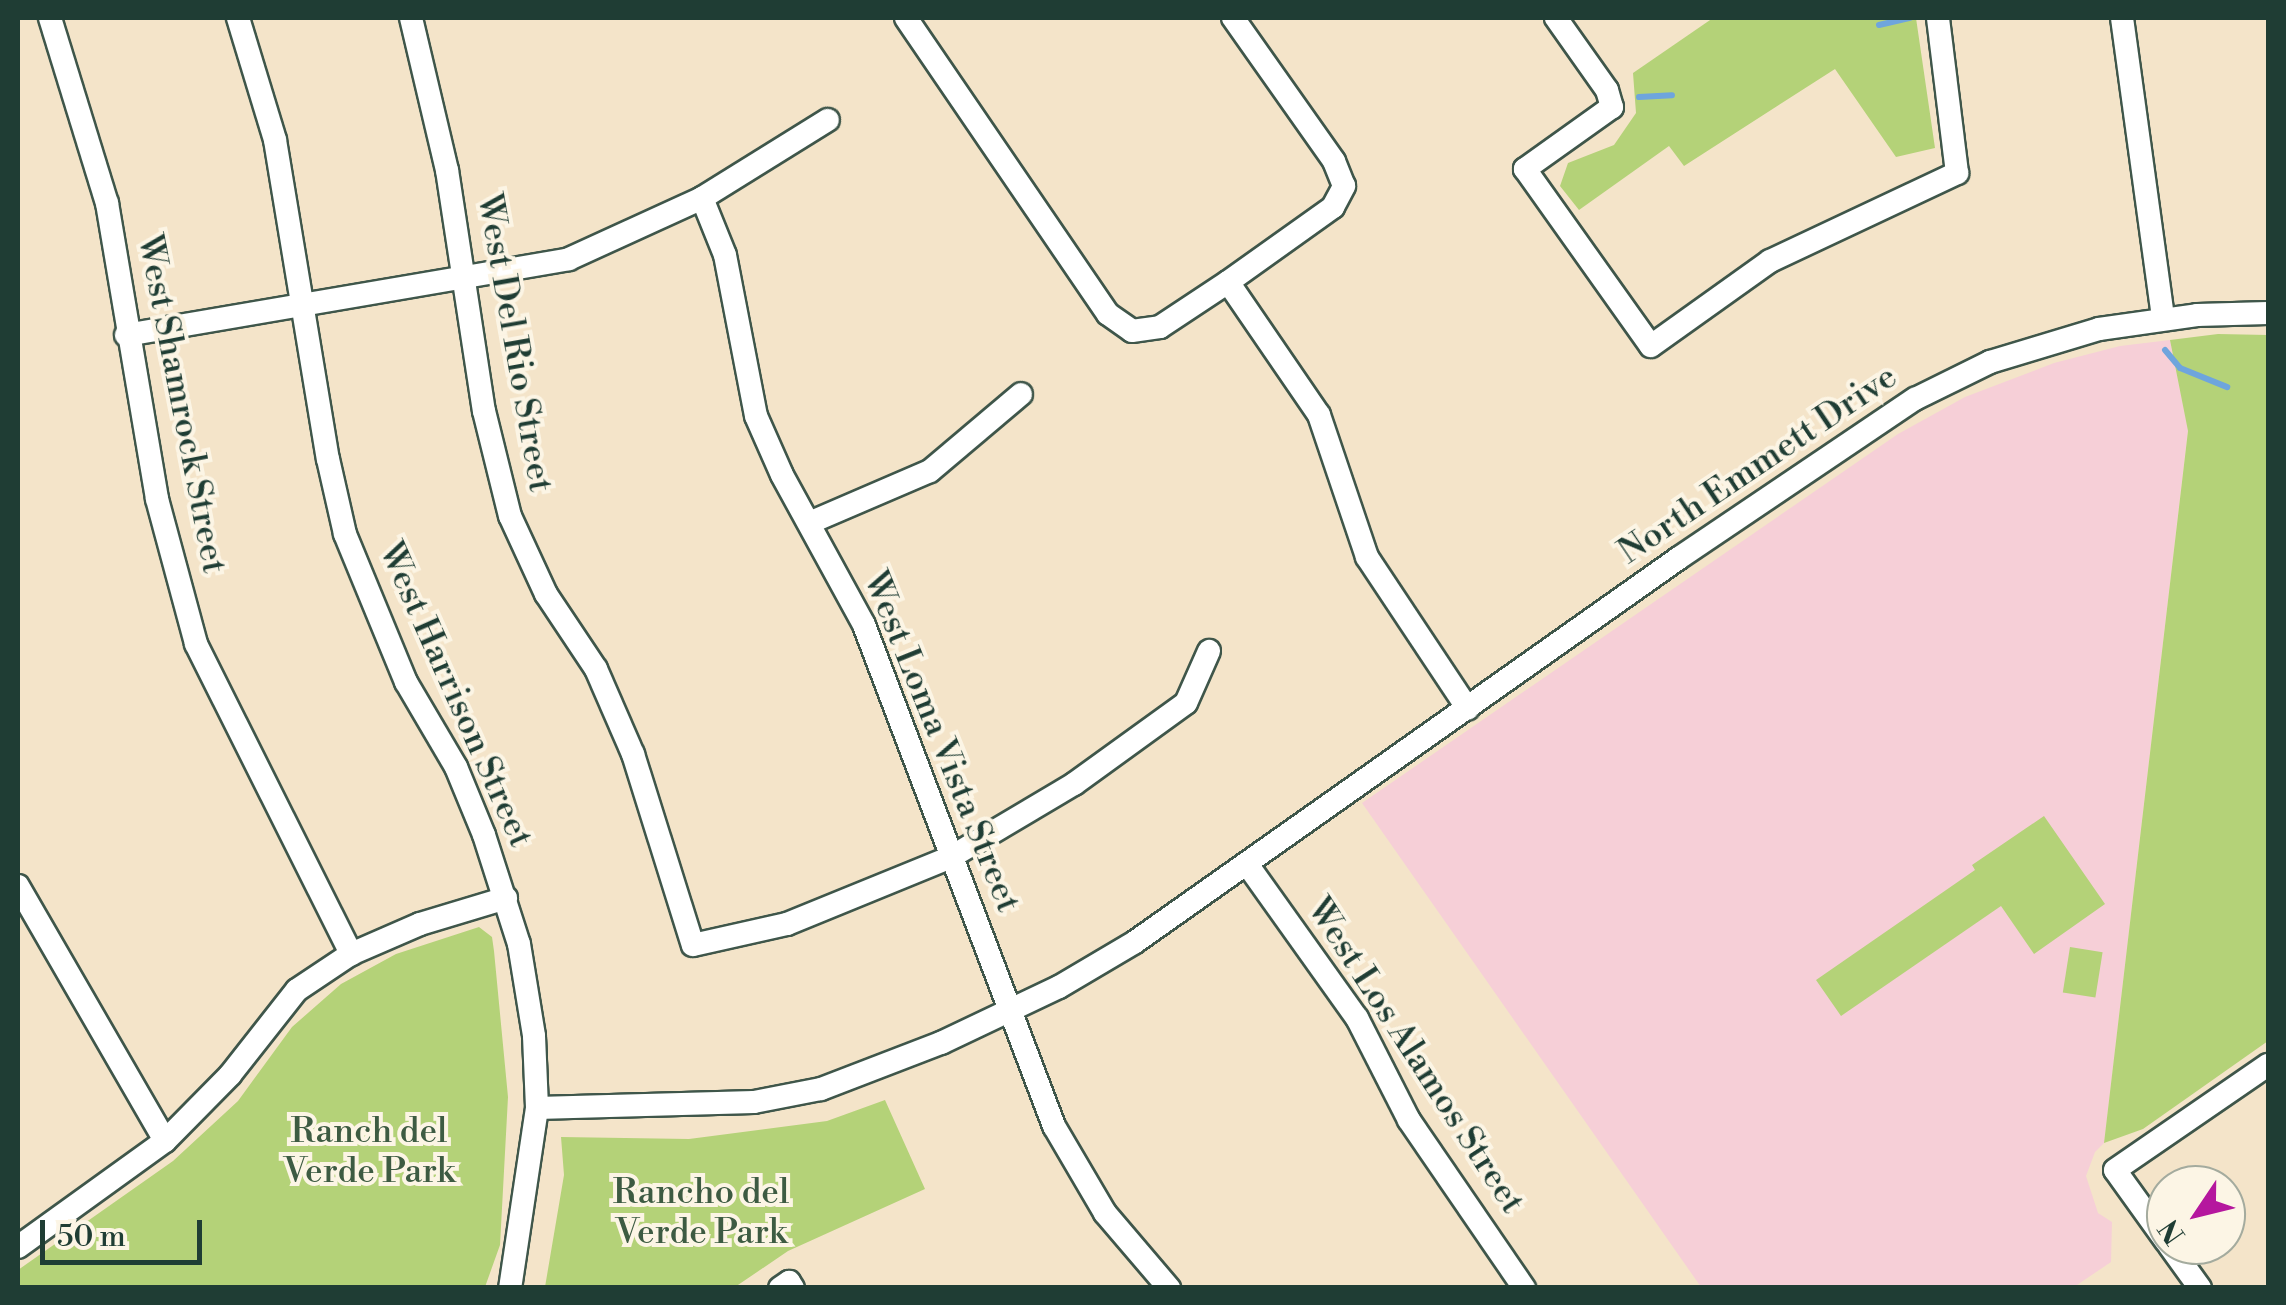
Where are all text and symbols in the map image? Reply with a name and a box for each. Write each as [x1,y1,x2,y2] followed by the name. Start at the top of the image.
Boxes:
[467,190,561,496] street label: West Del Rio Street
[128,231,234,577] street label: West Shamrock Street
[1611,356,1905,574] street label: North Emmett Drive
[369,536,541,854] street label: West Harrison Street
[853,565,1029,919] street label: West Loma Vista Street
[1297,890,1533,1222] street label: West Los Alamos Street
[283,1111,455,1193] park label: Ranch del Verde Park
[2146,1165,2246,1265] north arrow
[613,1172,789,1254] park label: Rancho del Verde Park
[45,1200,208,1262] scale bar
[2152,1212,2193,1250] text: N
[57,1218,126,1256] text: 50 m

